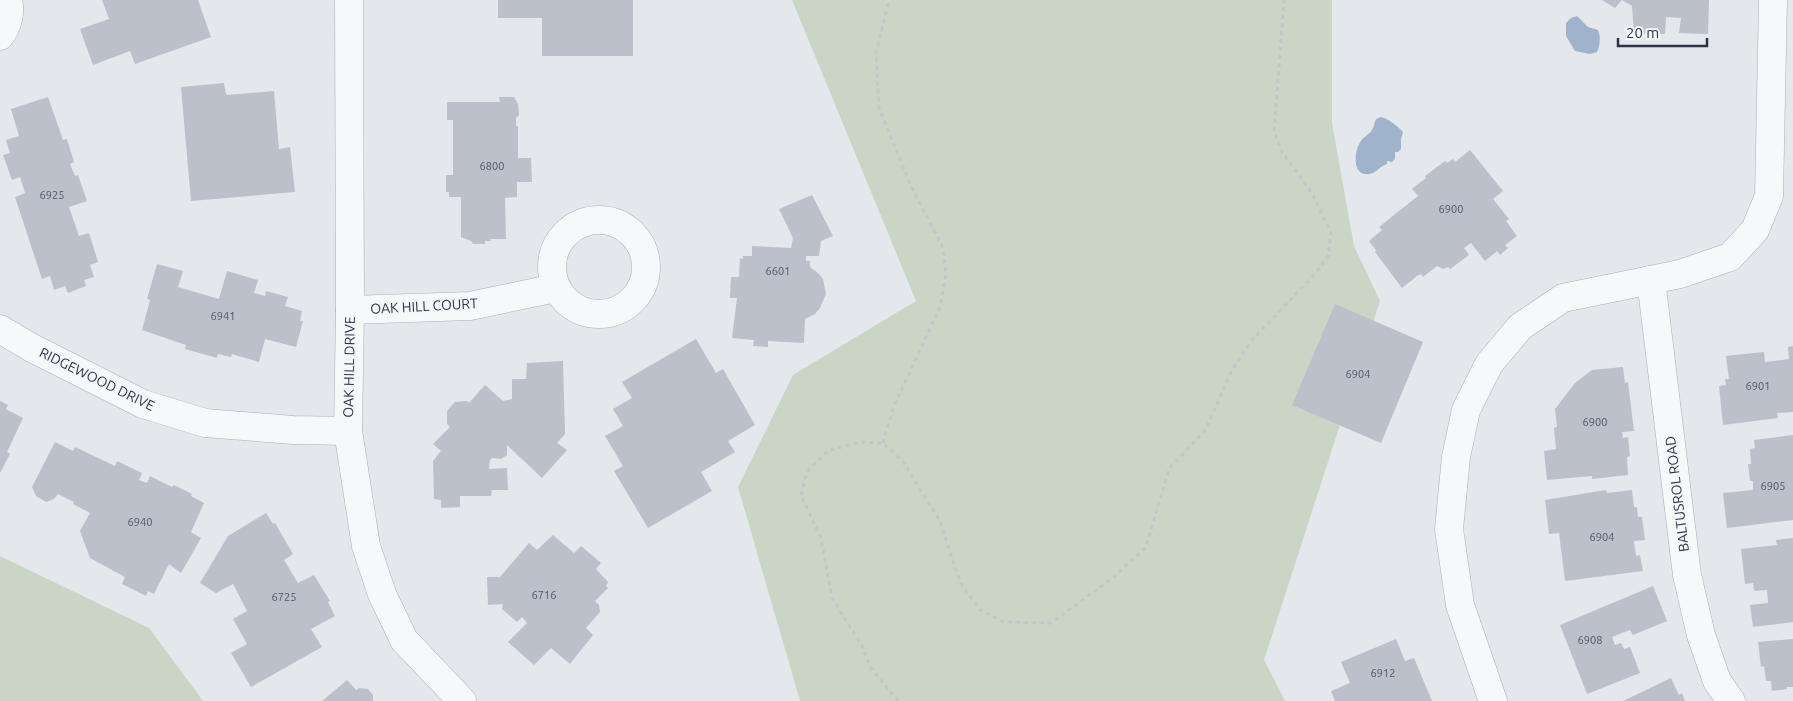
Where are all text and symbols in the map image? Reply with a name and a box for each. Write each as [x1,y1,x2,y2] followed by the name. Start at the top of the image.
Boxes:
[1618,15,1707,47] scale bar
[1626,24,1659,41] text: 20 m
[480,160,504,172] house number: 6800
[40,189,64,201] house number: 6925
[1439,203,1463,215] house number: 6900
[766,265,790,277] house number: 6601
[370,295,478,317] street label: OAK HILL COURT
[211,310,235,322] house number: 6941
[340,316,358,418] street label: OAK HILL DRIVE
[37,344,157,414] street label: RIDGEWOOD DRIVE
[1346,368,1370,380] house number: 6904
[1746,380,1770,392] house number: 6901
[1583,416,1607,428] house number: 6900
[1662,435,1692,553] street label: BALTUSROL ROAD
[1761,480,1785,492] house number: 6905
[128,516,152,528] house number: 6940
[1590,531,1614,543] house number: 6904
[532,589,556,601] house number: 6716
[272,591,296,603] house number: 6725
[1578,634,1602,646] house number: 6908
[1371,667,1395,679] house number: 6912

